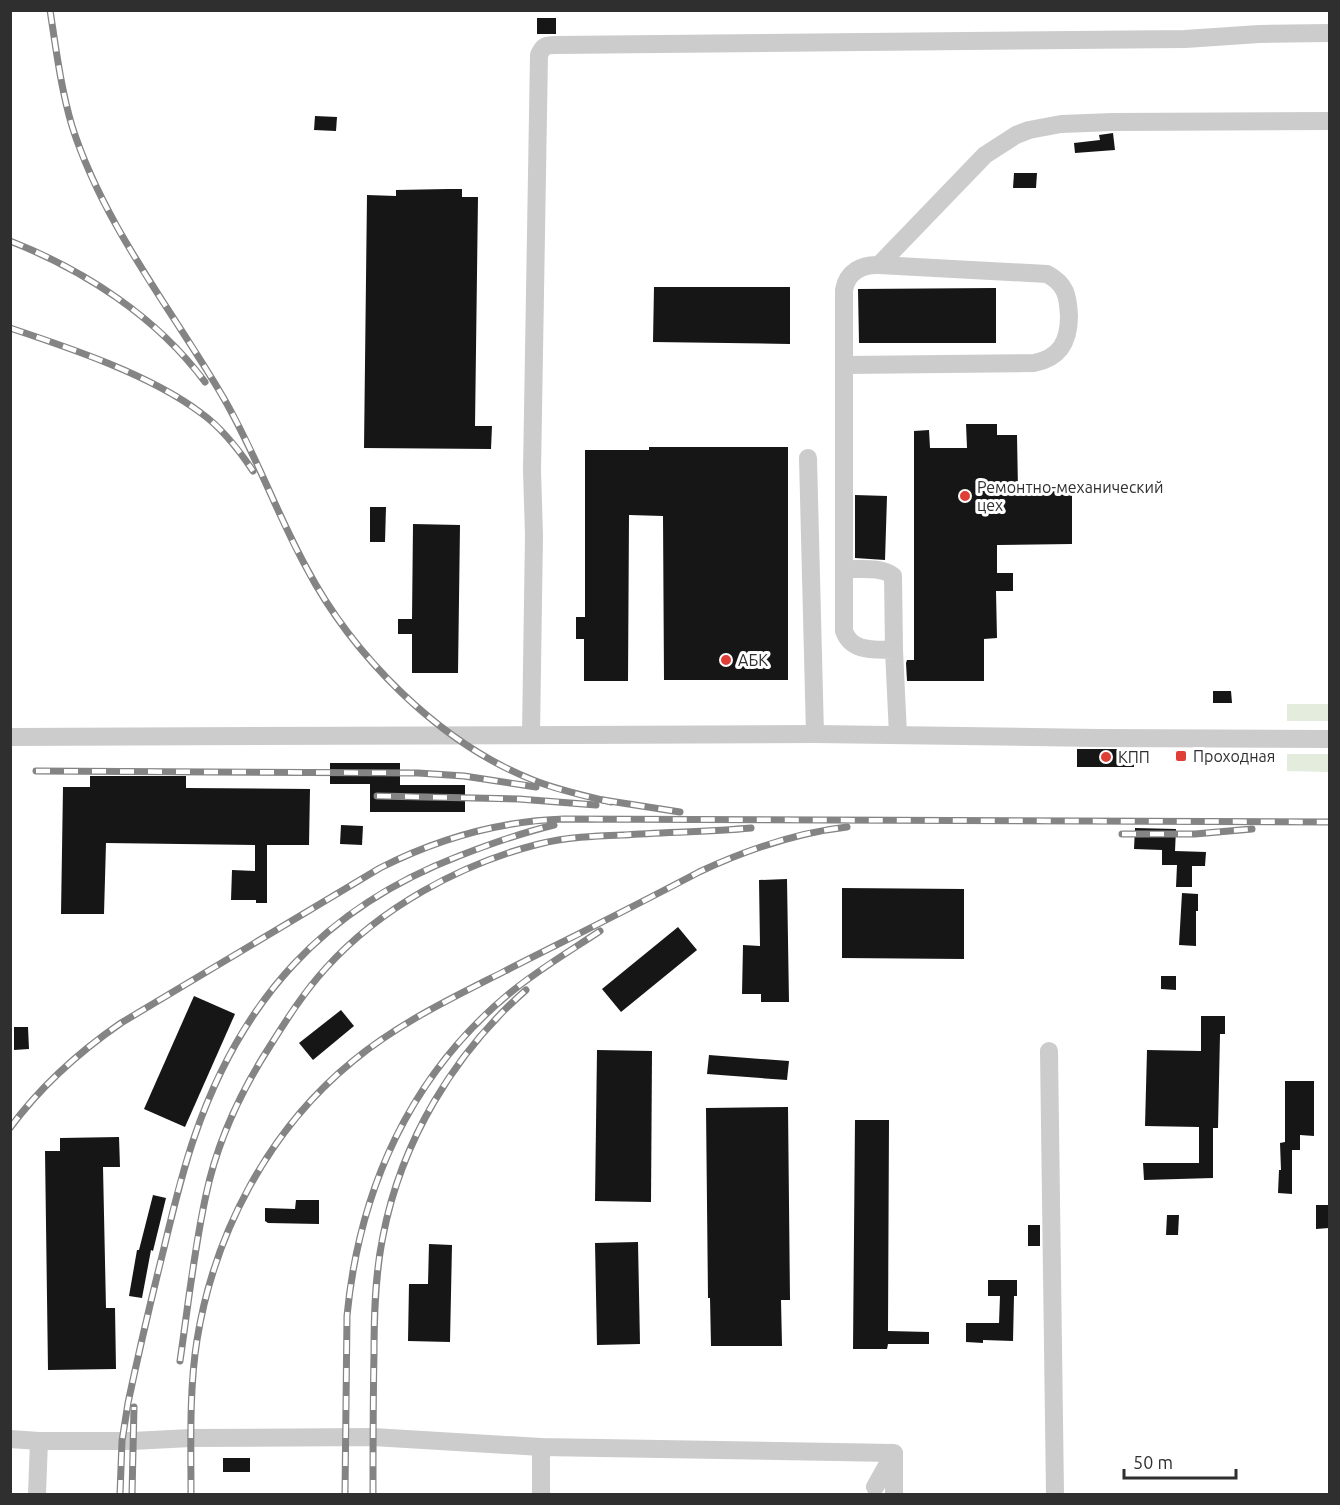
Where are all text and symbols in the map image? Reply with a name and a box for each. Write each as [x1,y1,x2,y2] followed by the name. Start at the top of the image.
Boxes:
[977,478,1164,514] place label: Ремонтно-механический цех
[958,489,972,503] marker: Ремонтно-механический цех
[738,651,768,669] place label: АБК
[719,653,733,667] marker: АБК
[1193,747,1275,765] place label: Проходная
[1118,748,1150,766] place label: КПП
[1174,749,1188,763] marker: Проходная
[1099,750,1113,764] marker: КПП
[1124,1442,1236,1480] scale bar
[1133,1452,1173,1472] text: 50 m

